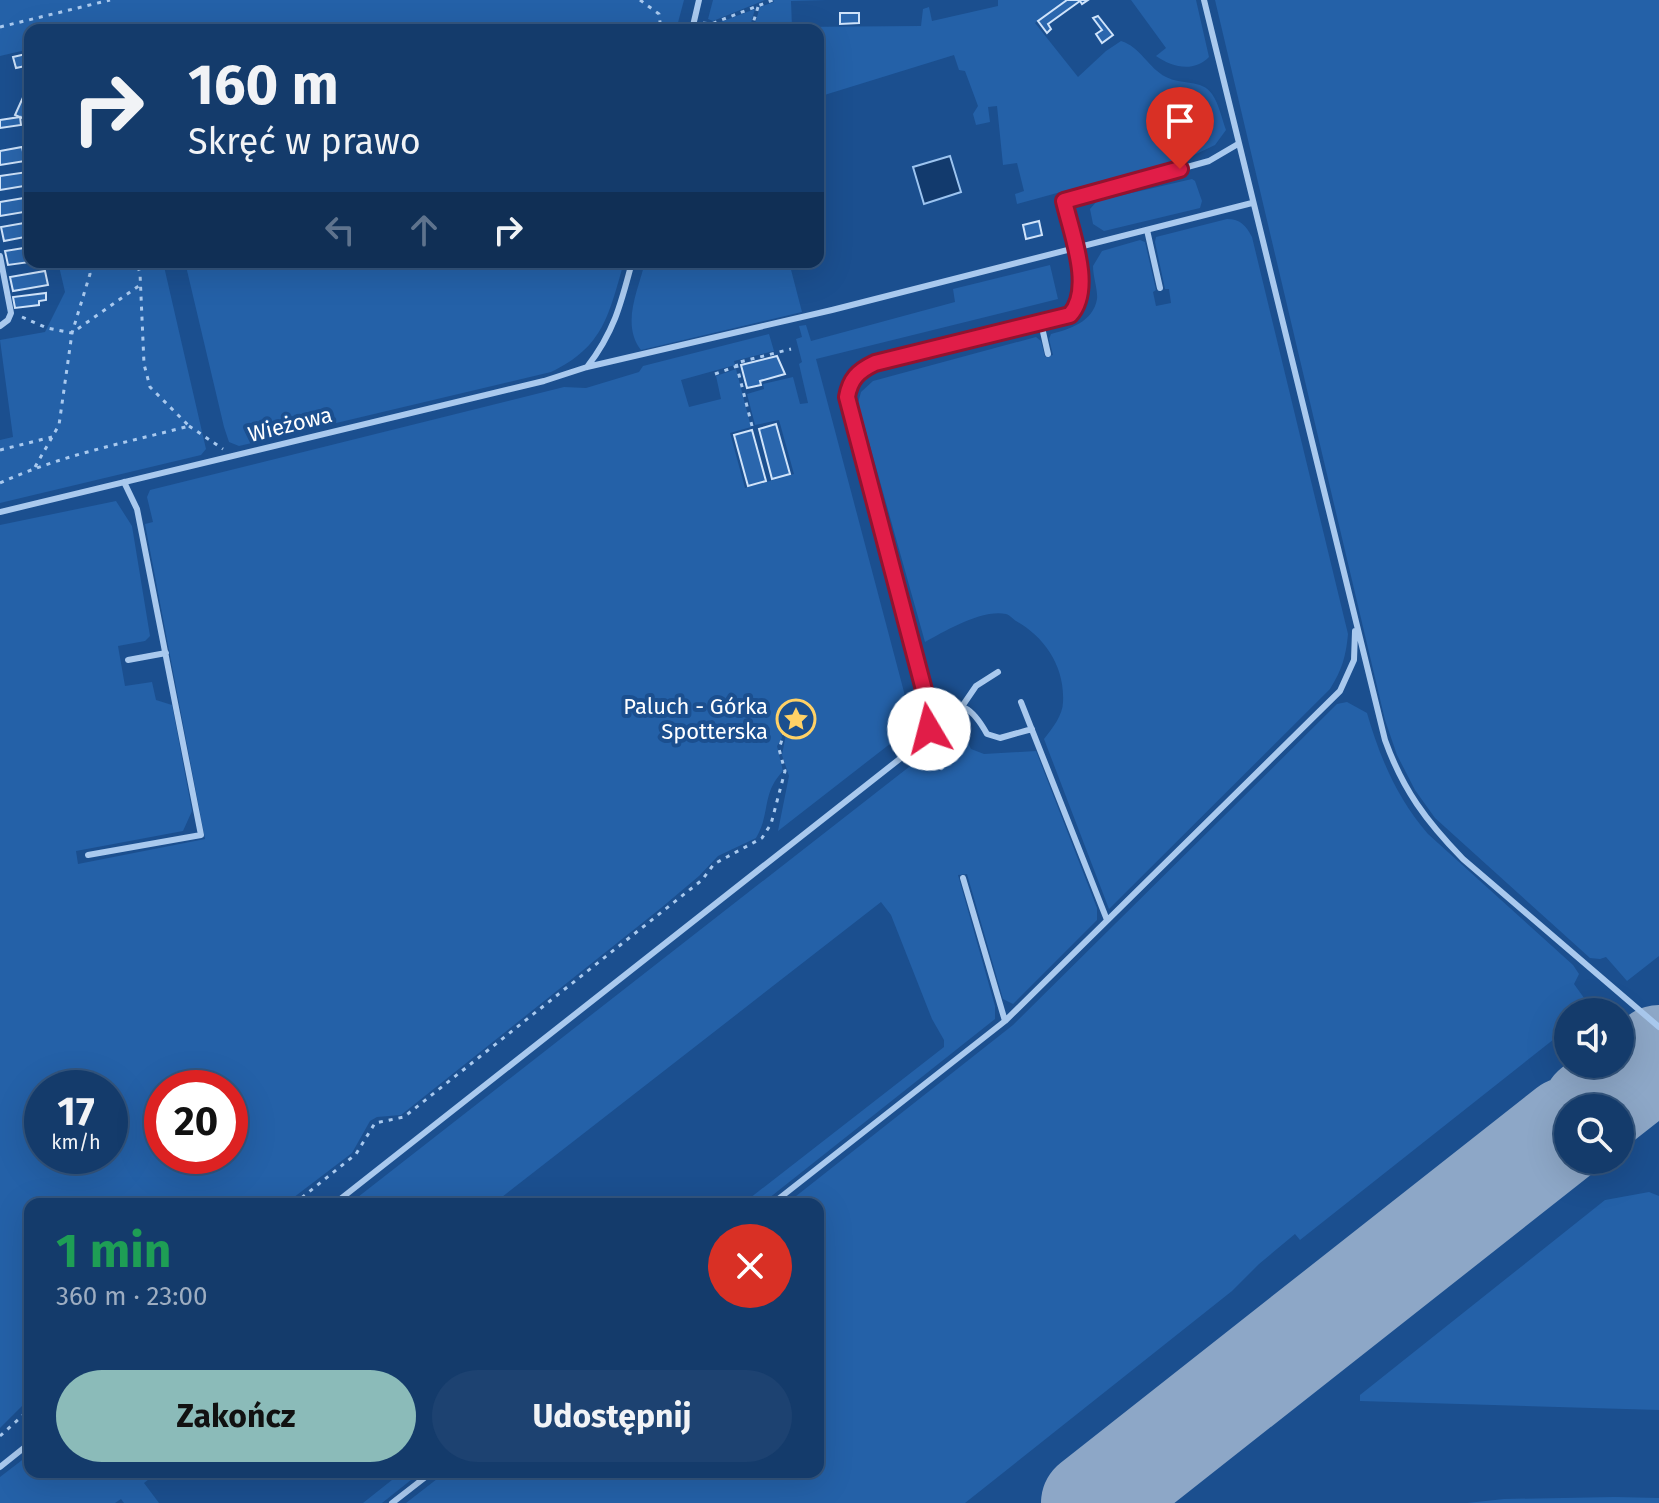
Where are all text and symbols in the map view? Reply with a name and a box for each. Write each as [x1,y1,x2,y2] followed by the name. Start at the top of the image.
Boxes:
[188,52,339,119] text: 160 m
[56,56,160,160] icon: right
[1146,87,1214,169] pin
[1158,99,1202,143] icon: arrive
[188,120,421,164] text: Skręć w prawo
[318,208,362,252] icon: left
[402,208,446,252] icon: ahead
[486,208,530,252] icon: right
[245,401,335,448] street label: Wieżowa
[887,687,971,771] position arrow
[623,693,768,745] place label: Paluch - Górka Spotterska
[775,698,817,740] place icon: Paluch - Górka Spotterska
[1554,998,1634,1174] map controls
[1554,998,1634,1078] button: sound
[144,1070,248,1174] speed limit sign: 20
[57,1088,95,1136] text: 17
[1554,1094,1634,1174] button: search
[51,1130,101,1154] text: km/h
[56,1222,171,1280] text: 1 min
[708,1224,792,1308] button: close
[56,1281,208,1312] text: 360 m · 23:00
[56,1370,416,1462] button: Zakończ
[432,1370,792,1462] button: Udostępnij

